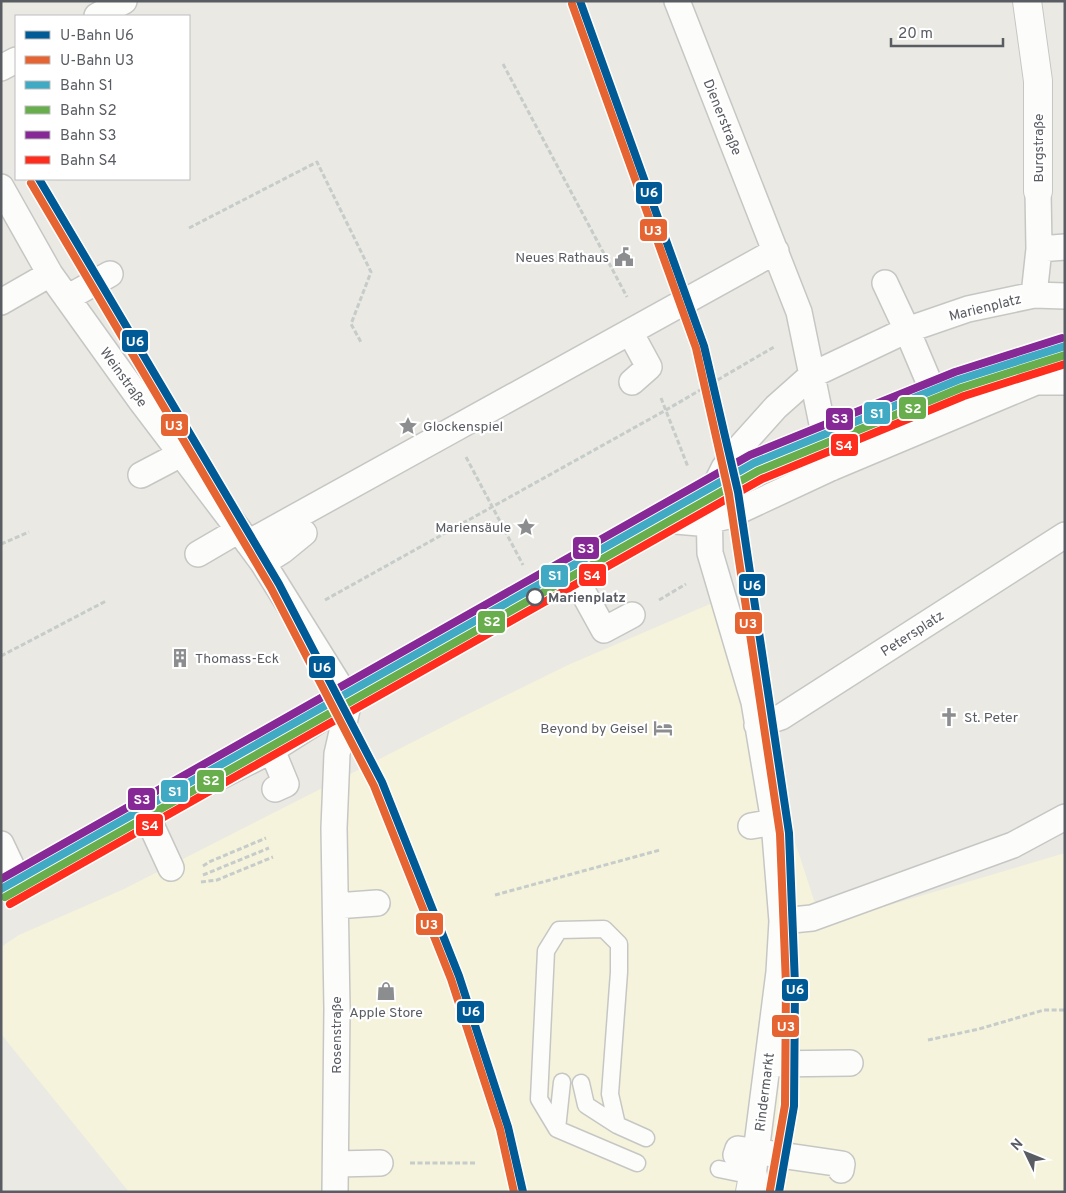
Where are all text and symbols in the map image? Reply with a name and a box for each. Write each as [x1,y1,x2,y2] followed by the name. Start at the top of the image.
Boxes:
[15,15,190,180] legend
[891,15,1004,47] scale bar
[898,25,933,44] text: 20 m
[60,27,134,46] text: U-Bahn U6
[60,52,134,71] text: U-Bahn U3
[60,77,113,96] text: Bahn S1
[699,77,745,158] street label: Dienerstraße
[60,102,117,121] text: Bahn S2
[1031,113,1048,183] street label: Burgstraße
[60,127,117,146] text: Bahn S3
[60,152,117,171] text: Bahn S4
[635,181,663,205] line badge: U6
[640,185,658,202] text: U6
[639,218,668,242] line badge: U3
[644,223,662,240] text: U3
[613,246,635,268] public building icon: Neues Rathaus
[515,250,609,267] place label: Neues Rathaus
[947,291,1023,326] street label: Marienplatz
[121,329,149,353] line badge: U6
[126,334,144,351] text: U6
[96,345,150,411] street label: Weinstraße
[898,396,927,420] line badge: S2
[863,401,891,425] line badge: S1
[904,401,922,418] text: S2
[870,406,884,423] text: S1
[825,407,854,431] line badge: S3
[832,411,848,428] text: S3
[160,413,189,437] line badge: U3
[397,415,419,437] place icon: Glockenspiel
[165,418,183,435] text: U3
[423,419,503,436] place label: Glockenspiel
[830,433,859,457] line badge: S4
[835,438,853,455] text: S4
[515,516,537,538] place icon: Mariensäule
[435,520,511,537] place label: Mariensäule
[572,536,600,560] line badge: S3
[578,541,594,558] text: S3
[578,563,607,587] line badge: S4
[540,564,569,588] line badge: S1
[548,568,562,585] text: S1
[583,568,601,585] text: S4
[738,573,766,597] line badge: U6
[743,578,761,595] text: U6
[526,588,544,606] marker: Marienplatz
[548,590,626,607] place label: Marienplatz
[878,608,948,661] street label: Petersplatz
[477,610,506,634] line badge: S2
[734,611,763,635] line badge: U3
[483,614,501,631] text: S2
[739,616,757,633] text: U3
[169,647,191,669] building icon: Thomass-Eck
[195,651,279,668] place label: Thomass-Eck
[308,655,336,679] line badge: U6
[313,660,331,677] text: U6
[938,706,960,728] church icon: St. Peter
[964,710,1019,727] place label: St. Peter
[652,717,674,739] hotel icon: Beyond by Geisel
[540,721,648,738] place label: Beyond by Geisel
[196,769,225,793] line badge: S2
[202,773,220,790] text: S2
[160,779,189,803] line badge: S1
[168,784,182,801] text: S1
[127,787,156,811] line badge: S3
[134,792,150,809] text: S3
[135,813,164,837] line badge: S4
[141,818,159,835] text: S4
[415,912,444,936] line badge: U3
[420,917,438,934] text: U3
[781,978,809,1002] line badge: U6
[375,980,397,1002] shop icon: Apple Store
[786,982,804,999] text: U6
[329,996,346,1074] street label: Rosenstraße
[456,1000,485,1024] line badge: U6
[462,1004,480,1021] text: U6
[349,1005,423,1022] place label: Apple Store
[771,1014,800,1038] line badge: U3
[777,1019,795,1036] text: U3
[752,1052,779,1133] street label: Rindermarkt
[1001,1128,1051,1178] north arrow
[1008,1136,1027,1155] text: N

